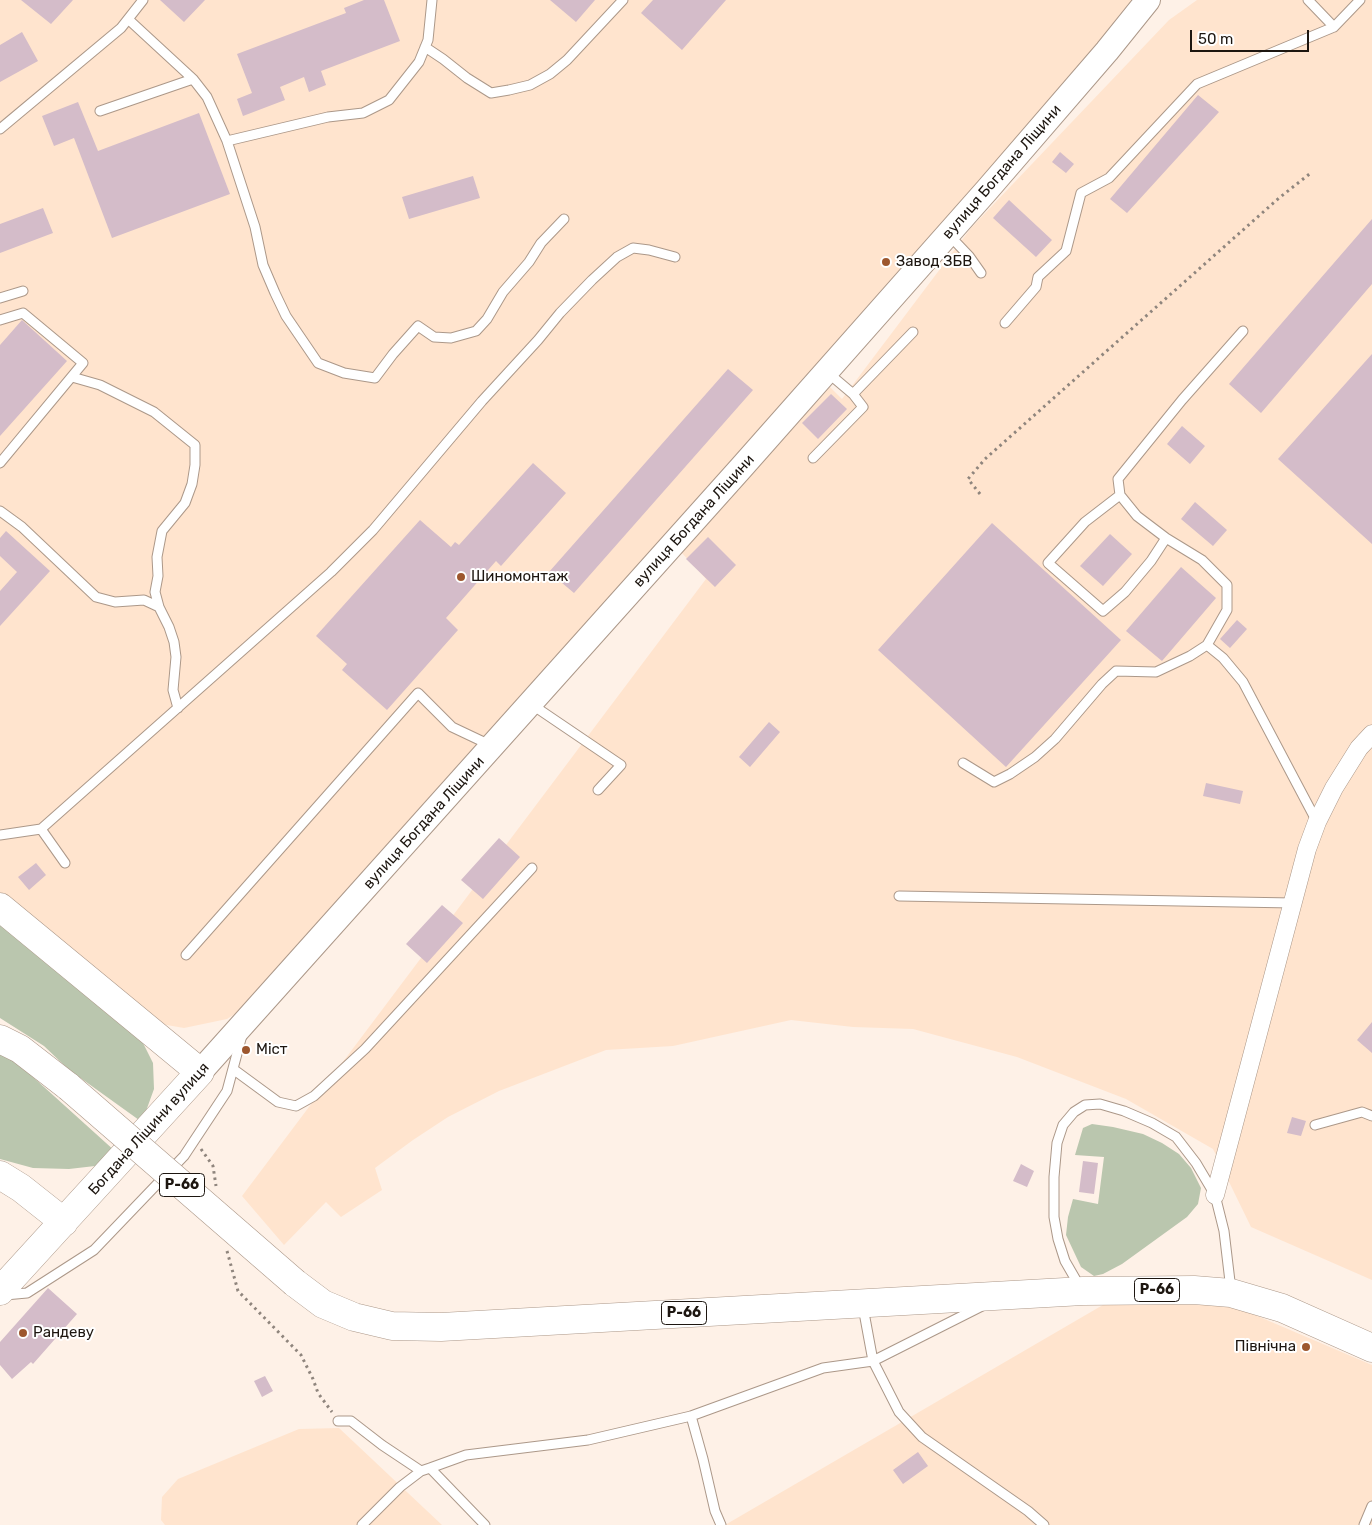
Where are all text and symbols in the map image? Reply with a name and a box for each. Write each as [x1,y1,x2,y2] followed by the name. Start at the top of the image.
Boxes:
[1192,20,1311,52] scale bar
[1198,30,1233,48] text: 50 m
[939,101,1065,243] street label: вулиця Богдана Ліщини
[896,253,972,271] place label: Завод ЗБВ
[880,256,892,268] marker: Завод ЗБВ
[630,451,758,591] street label: вулиця Богдана Ліщини
[471,568,568,586] place label: Шиномонтаж
[455,571,467,583] marker: Шиномонтаж
[360,753,488,893] street label: вулиця Богдана Ліщини
[256,1041,287,1059] place label: Міст
[240,1044,252,1056] marker: Міст
[85,1059,213,1199] street label: Богдана Ліщини вулиця
[160,1174,204,1196] road number: Р-66
[1134,1278,1180,1302] road number: Р-66
[662,1302,706,1325] road number: Р-66
[33,1324,94,1342] place label: Рандеву
[17,1327,29,1339] marker: Рандеву
[1235,1338,1296,1356] place label: Північна
[1300,1341,1312,1353] marker: Північна

